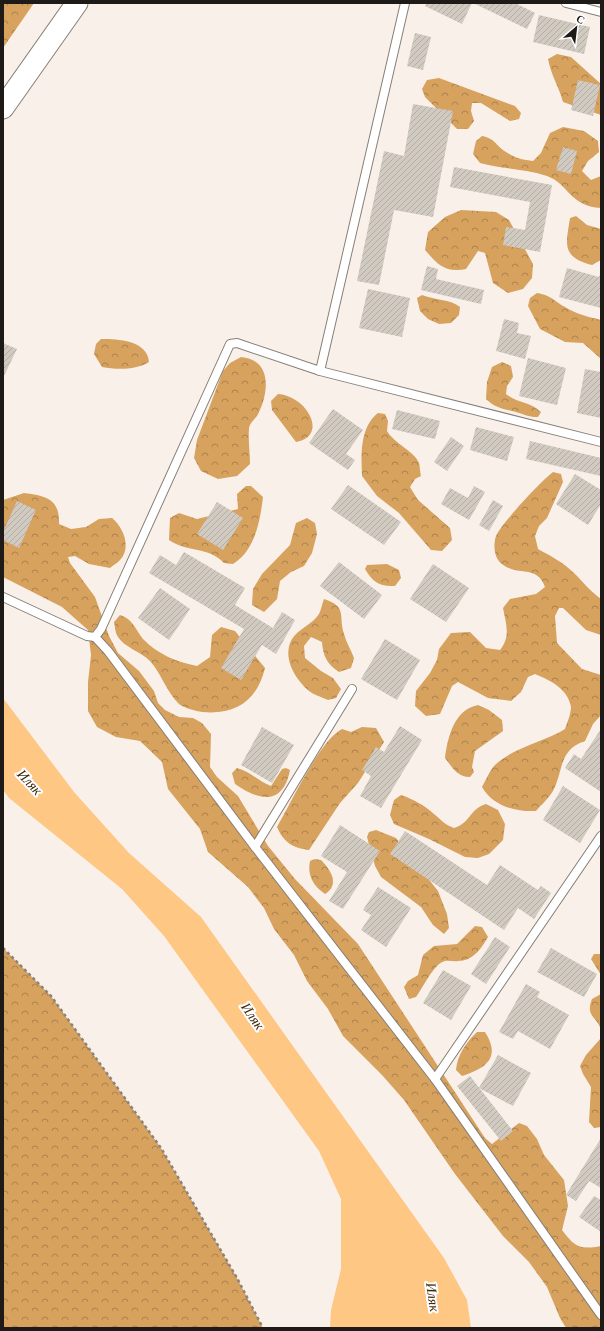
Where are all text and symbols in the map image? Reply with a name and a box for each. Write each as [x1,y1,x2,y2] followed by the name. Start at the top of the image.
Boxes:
[556,8,596,48] north arrow
[574,12,587,26] text: С
[13,766,45,798] water label: Иляк
[237,999,267,1033] water label: Иляк
[423,1281,442,1313] water label: Иляк

